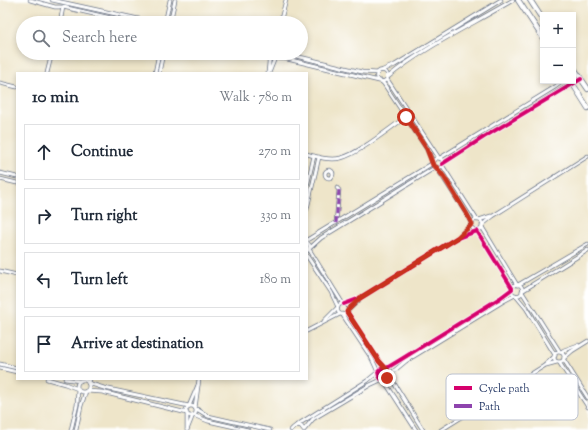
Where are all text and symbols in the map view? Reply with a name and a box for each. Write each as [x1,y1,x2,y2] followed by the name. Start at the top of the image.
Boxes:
[540,12,576,84] map controls
[540,12,576,48] button: +
[16,16,308,60] search box
[30,27,52,49] icon: search
[62,28,137,49] text: Search here
[540,48,576,84] button: −
[32,86,79,110] text: 10 min
[219,89,292,107] text: Walk · 780 m
[397,108,415,126] route start
[33,141,55,163] icon: ahead
[71,142,133,163] text: Continue
[258,143,291,161] text: 270 m
[33,205,55,227] icon: right
[71,206,137,227] text: Turn right
[260,207,291,225] text: 330 m
[33,269,55,291] icon: left
[71,270,128,291] text: Turn left
[260,271,291,289] text: 180 m
[33,333,55,355] icon: arrive
[71,334,204,355] text: Arrive at destination
[378,369,396,387] route end
[446,374,578,420] legend
[479,381,530,397] text: Cycle path
[479,399,501,415] text: Path

